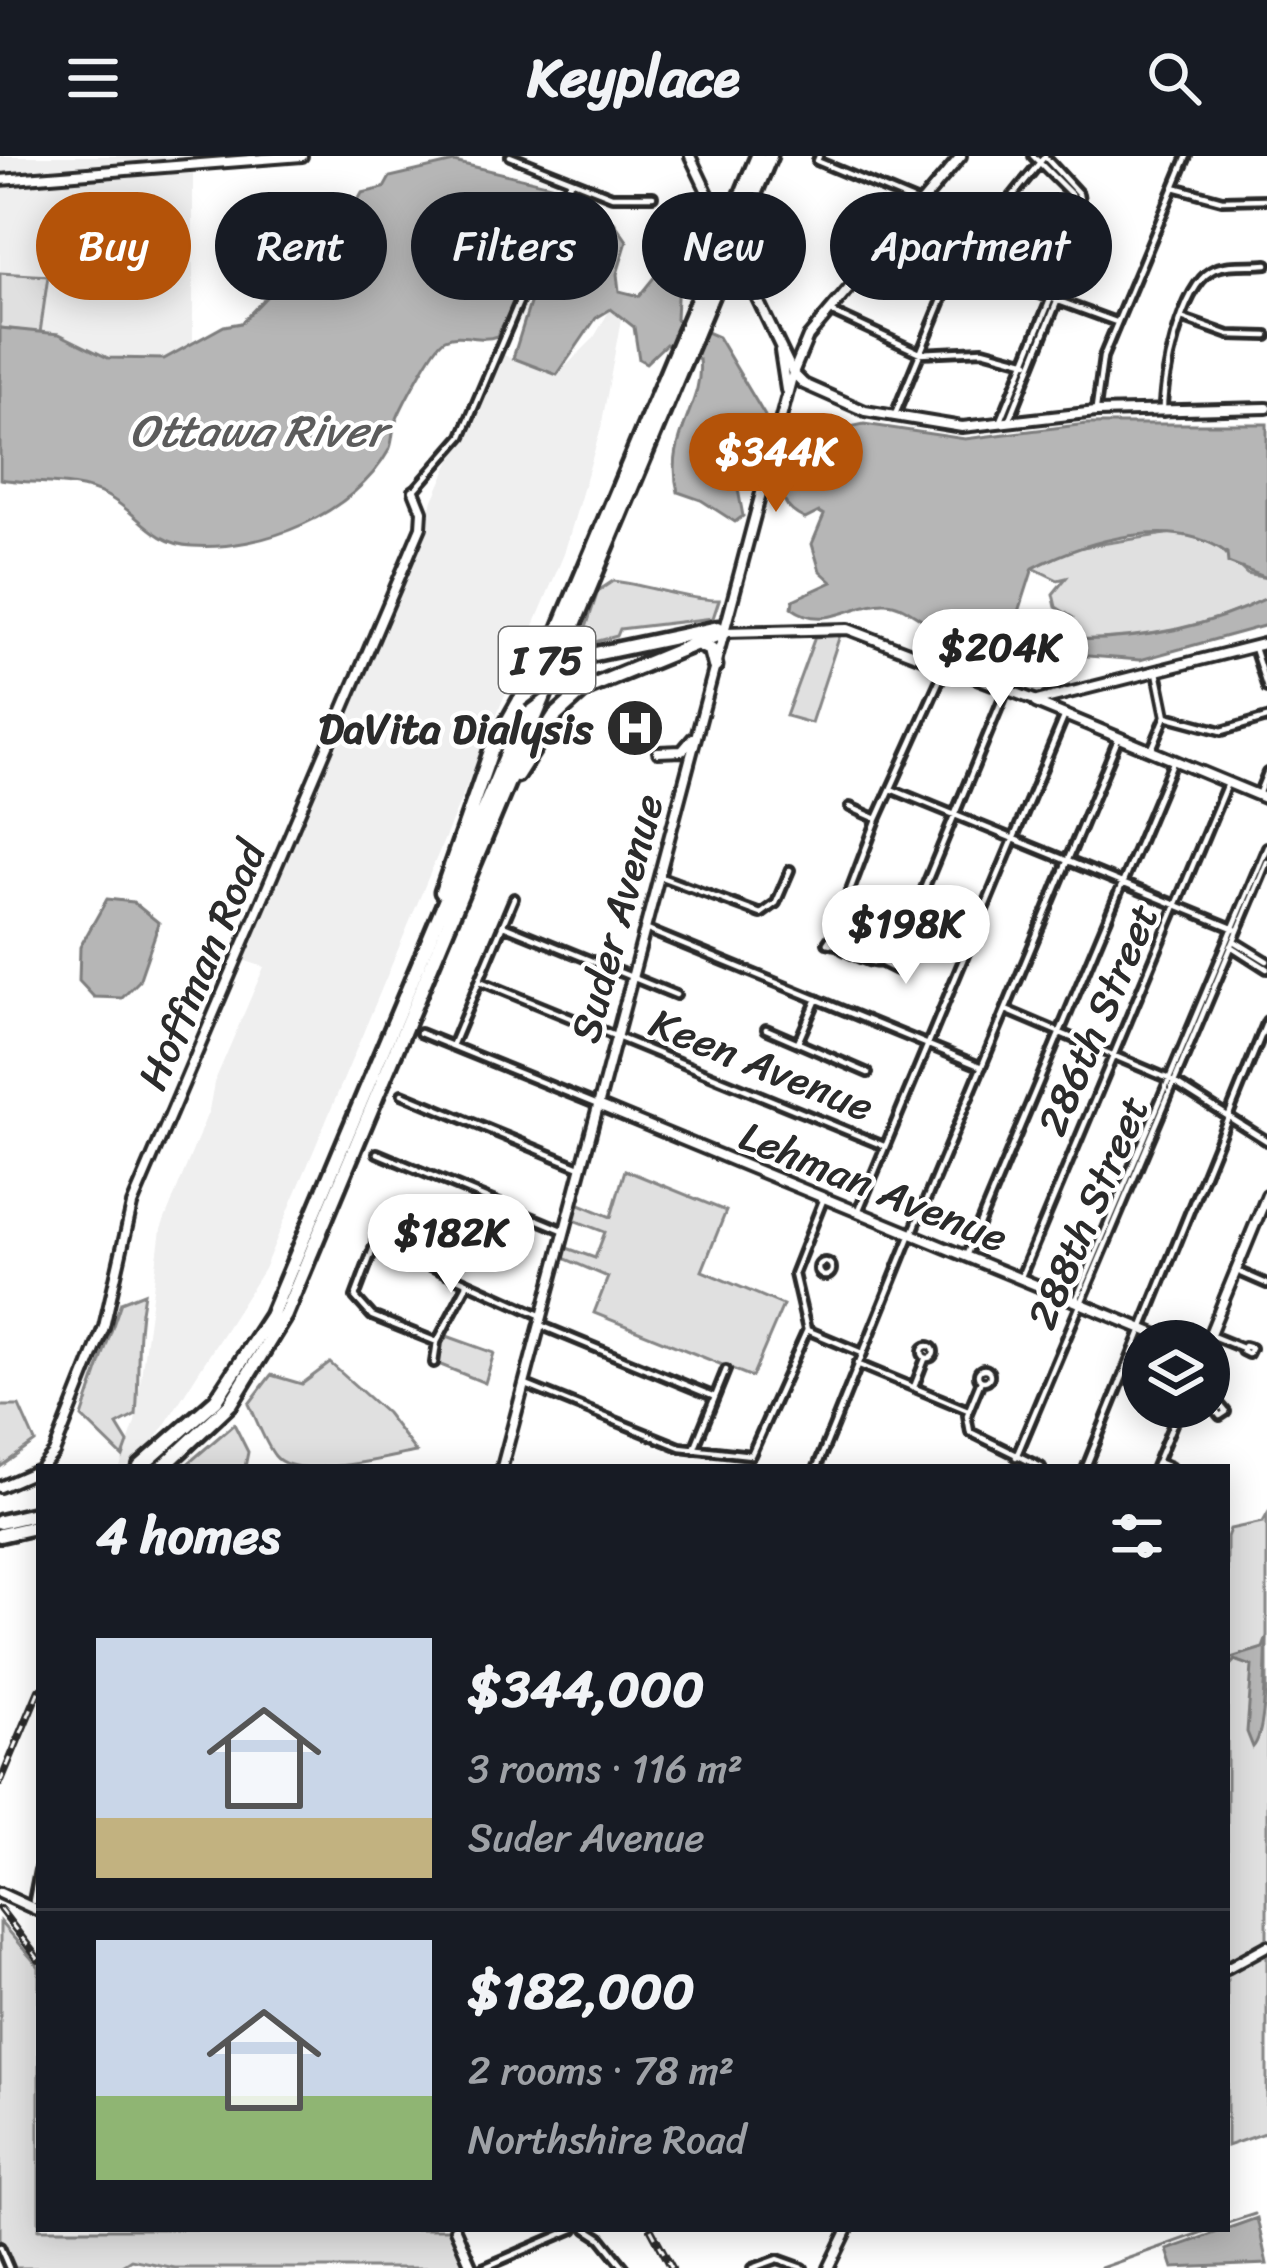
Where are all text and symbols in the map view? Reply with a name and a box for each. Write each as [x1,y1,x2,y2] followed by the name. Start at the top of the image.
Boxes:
[527,30,740,126] text: Keyplace
[60,45,126,111] icon: menu
[1141,45,1207,111] icon: search
[36,192,191,300] chip: Buy
[215,192,387,300] chip: Rent
[411,192,618,300] chip: Filters
[642,192,806,300] chip: New
[830,192,1112,300] chip: Apartment
[130,391,394,471] water label: Ottawa River
[692,413,860,515] pin: $344K
[716,417,836,486] text: $344K
[916,609,1084,711] pin: $204K
[939,613,1061,682] text: $204K
[499,627,595,693] road number: I 75
[318,692,594,766] place label: DaVita Dialysis
[604,697,666,759] hospital icon: DaVita Dialysis
[548,786,686,1051] street label: Suder Avenue
[116,826,289,1102] street label: Hoffman Road
[822,885,990,987] pin: $198K
[849,889,963,958] text: $198K
[1016,891,1180,1147] street label: 286th Street
[638,986,885,1144] street label: Keen Avenue
[1005,1084,1170,1341] street label: 288th Street
[728,1099,1019,1274] street label: Lehman Avenue
[367,1194,535,1296] pin: $182K
[395,1198,507,1267] text: $182K
[1122,1320,1230,1428] map controls
[1122,1320,1230,1428] button: layers
[96,1491,280,1581] text: 4 homes
[1104,1503,1170,1569] icon: filters
[468,1644,705,1734] text: $344,000
[192,1686,336,1830] icon: home
[468,1734,743,1803] text: 3 rooms · 116 m²
[468,1803,705,1872] text: Suder Avenue
[468,1946,695,2036] text: $182,000
[192,1988,336,2132] icon: home
[468,2036,734,2105] text: 2 rooms · 78 m²
[468,2105,746,2174] text: Northshire Road

